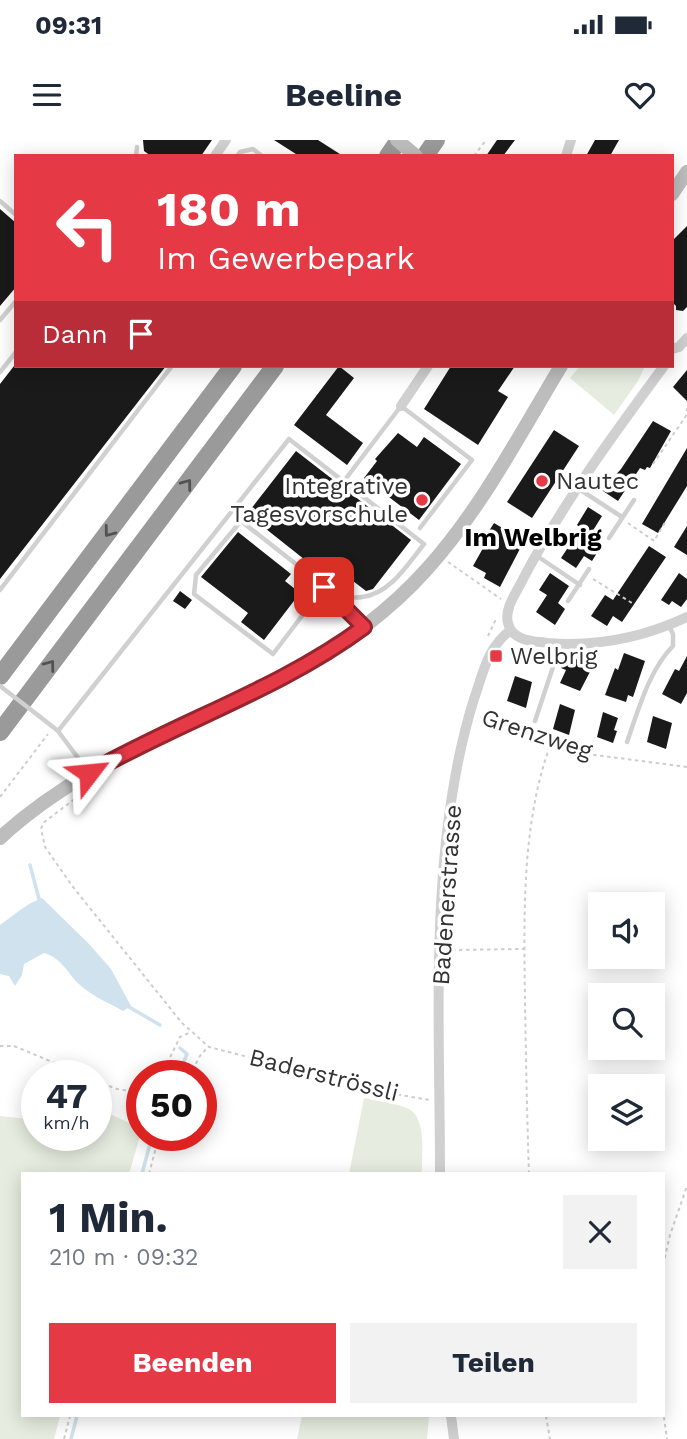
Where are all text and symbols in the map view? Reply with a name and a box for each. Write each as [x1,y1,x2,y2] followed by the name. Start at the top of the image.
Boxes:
[35,10,102,40] text: 09:31
[28,76,66,114] icon: menu
[285,76,402,114] text: Beeline
[621,76,659,114] icon: heart
[157,180,301,238] text: 180 m
[42,182,133,273] icon: left
[157,239,415,277] text: Im Gewerbepark
[122,315,160,353] icon: arrive
[42,319,108,349] text: Dann
[556,467,639,495] place label: Nautec
[230,472,408,528] place label: Integrative Tagesvorschule
[534,473,550,489] marker: Nautec
[179,479,192,492] one-way arrow
[414,492,430,508] marker: Integrative Tagesvorschule
[464,522,602,552] district label: Im Welbrig
[104,524,117,537] one-way arrow
[294,557,354,617] pin
[305,568,343,606] icon: arrive
[510,642,598,670] place label: Welbrig
[488,648,504,664] marker: Welbrig
[42,661,55,673] one-way arrow
[478,703,596,765] street label: Grenzweg
[52,736,126,810] position arrow
[427,804,467,986] street label: Badenerstrasse
[588,892,665,1151] map controls
[588,892,665,969] button: sound
[588,983,665,1060] button: search
[246,1043,402,1107] street label: Baderströssli
[126,1060,217,1151] speed limit sign: 50
[588,1074,665,1151] button: layers
[45,1075,88,1117] text: 47
[43,1112,90,1133] text: km/h
[49,1193,168,1242] text: 1 Min.
[563,1195,637,1269] button: close
[49,1244,198,1271] text: 210 m · 09:32
[49,1323,336,1403] button: Beenden
[350,1323,637,1403] button: Teilen

